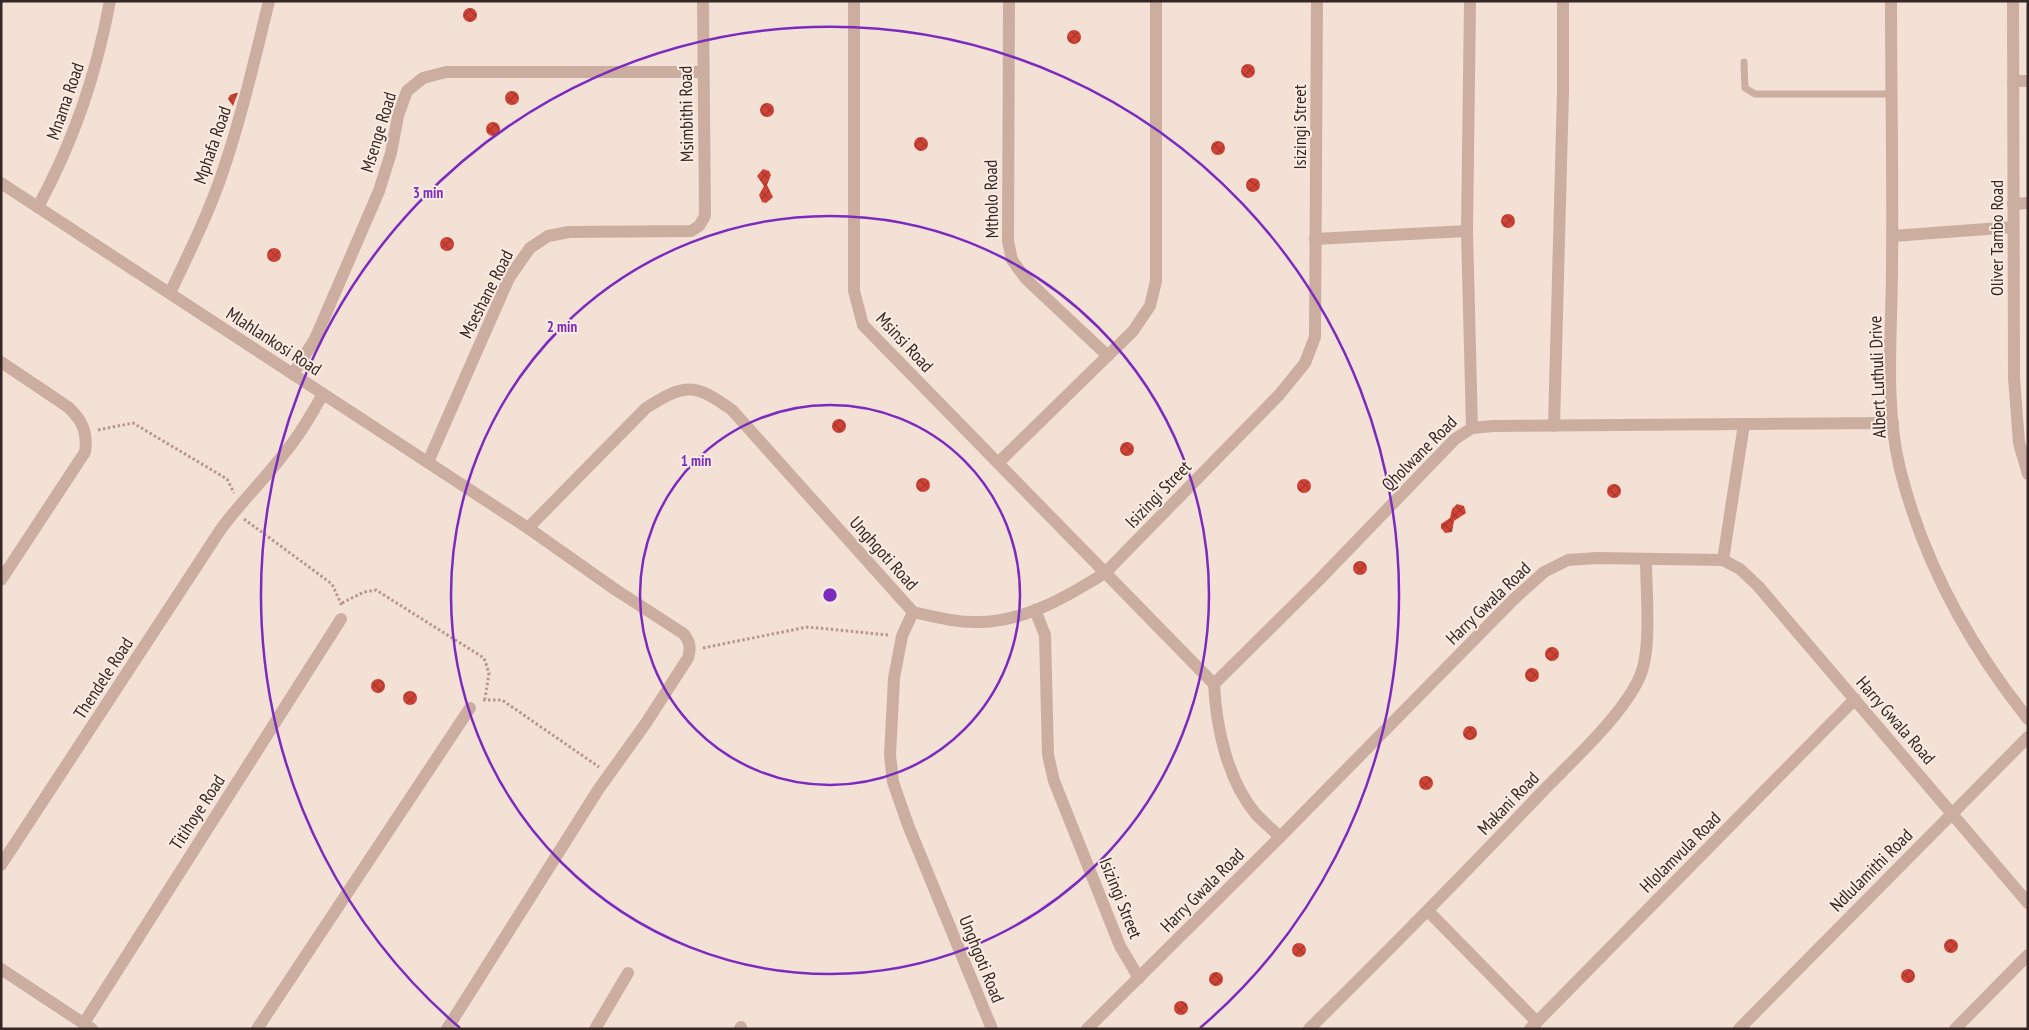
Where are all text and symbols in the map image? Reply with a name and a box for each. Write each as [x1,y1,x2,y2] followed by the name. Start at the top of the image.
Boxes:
[41,59,89,143] street label: Mnama Road
[674,66,698,162] street label: Msimbithi Road
[1288,84,1311,170] street label: Isizingi Street
[355,89,401,175] street label: Msenge Road
[188,103,236,187] street label: Mphafa Road
[979,160,1003,238] street label: Mtholo Road
[1985,180,2008,296] street label: Oliver Tambo Road
[413,183,443,202] text: 3 min
[454,246,518,342] street label: Mseshane Road
[222,302,326,380] street label: Mlahlankosi Road
[871,307,939,377] street label: Msinsi Road
[1863,315,1891,439] street label: Albert Luthuli Drive
[547,317,577,336] text: 2 min
[1376,410,1462,496] street label: Qholwane Road
[681,451,711,470] text: 1 min
[1120,455,1196,533] street label: Isizingi Street
[845,511,923,595] street label: Unghgoti Road
[1441,557,1535,649] street label: Harry Gwala Road
[821,586,839,604] centre of rings
[68,633,138,723] street label: Thendele Road
[1851,671,1941,769] street label: Harry Gwala Road
[1472,767,1544,839] street label: Makani Road
[164,770,230,854] street label: Titihoye Road
[1635,807,1725,897] street label: Hlolamvula Road
[1825,824,1917,916] street label: Ndlulamithi Road
[1155,843,1249,937] street label: Harry Gwala Road
[1094,854,1148,942] street label: Isizingi Street
[954,912,1010,1006] street label: Unghgoti Road

